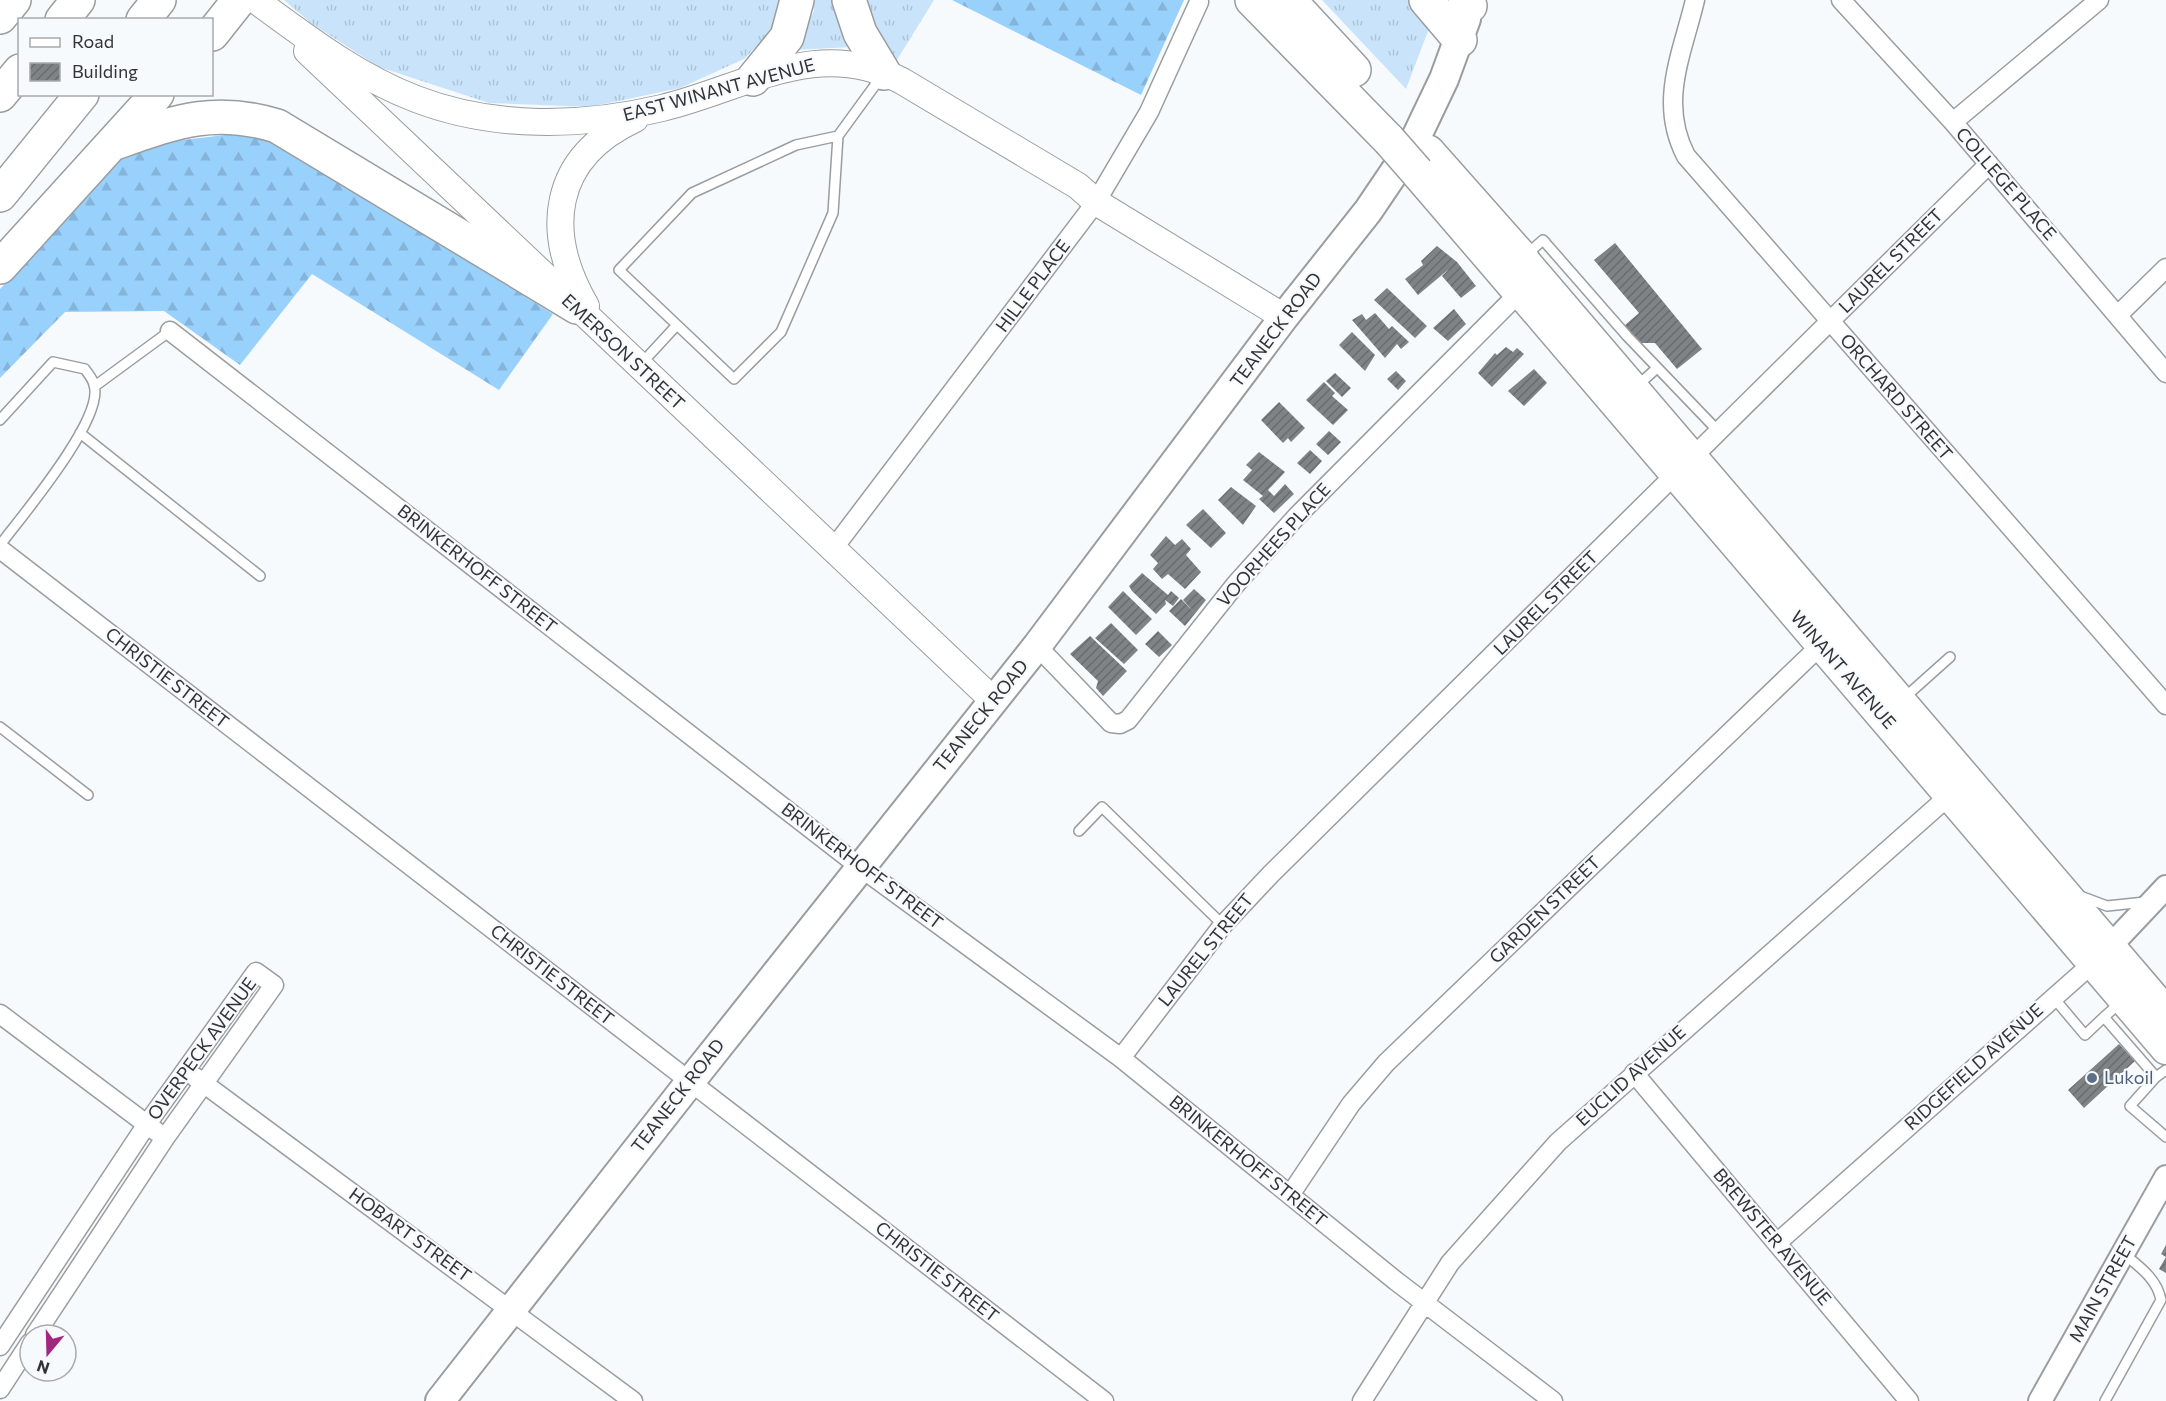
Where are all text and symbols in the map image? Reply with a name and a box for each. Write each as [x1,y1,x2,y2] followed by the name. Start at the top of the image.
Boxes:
[18,18,213,96] legend
[72,30,114,52] text: Road
[620,53,817,125] street label: EAST WINANT AVENUE
[72,60,138,82] text: Building
[1952,122,2062,244] street label: COLLEGE PLACE
[1833,203,1947,317] street label: LAUREL STREET
[990,235,1074,336] street label: HILLE PLACE
[1225,268,1326,391] street label: TEANECK ROAD
[558,289,690,414] street label: EMERSON STREET
[1836,329,1958,464] street label: ORCHARD STREET
[1212,478,1335,611] street label: VOORHEES PLACE
[394,499,562,637] street label: BRINKERHOFF STREET
[1488,545,1602,659] street label: LAUREL STREET
[1786,606,1901,733] street label: WINANT AVENUE
[101,622,234,732] street label: CHRISTIE STREET
[928,655,1032,776] street label: TEANECK ROAD
[778,797,948,933] street label: BRINKERHOFF STREET
[1484,851,1604,968] street label: GARDEN STREET
[1153,889,1257,1010] street label: LAUREL STREET
[486,919,619,1029] street label: CHRISTIE STREET
[142,973,260,1124] street label: OVERPECK AVENUE
[1900,998,2047,1134] street label: RIDGEFIELD AVENUE
[1571,1020,1690,1130] street label: EUCLID AVENUE
[626,1034,728,1157] street label: TEANECK ROAD
[2104,1066,2154,1088] place label: Lukoil
[2085,1071,2099,1085] marker: Lukoil
[1165,1090,1332,1231] street label: BRINKERHOFF STREET
[1709,1163,1836,1309] street label: BREWSTER AVENUE
[345,1182,476,1286] street label: HOBART STREET
[871,1216,1004,1326] street label: CHRISTIE STREET
[2064,1231,2140,1346] street label: MAIN STREET
[18,1323,78,1383] north arrow
[34,1357,52,1379] text: N

